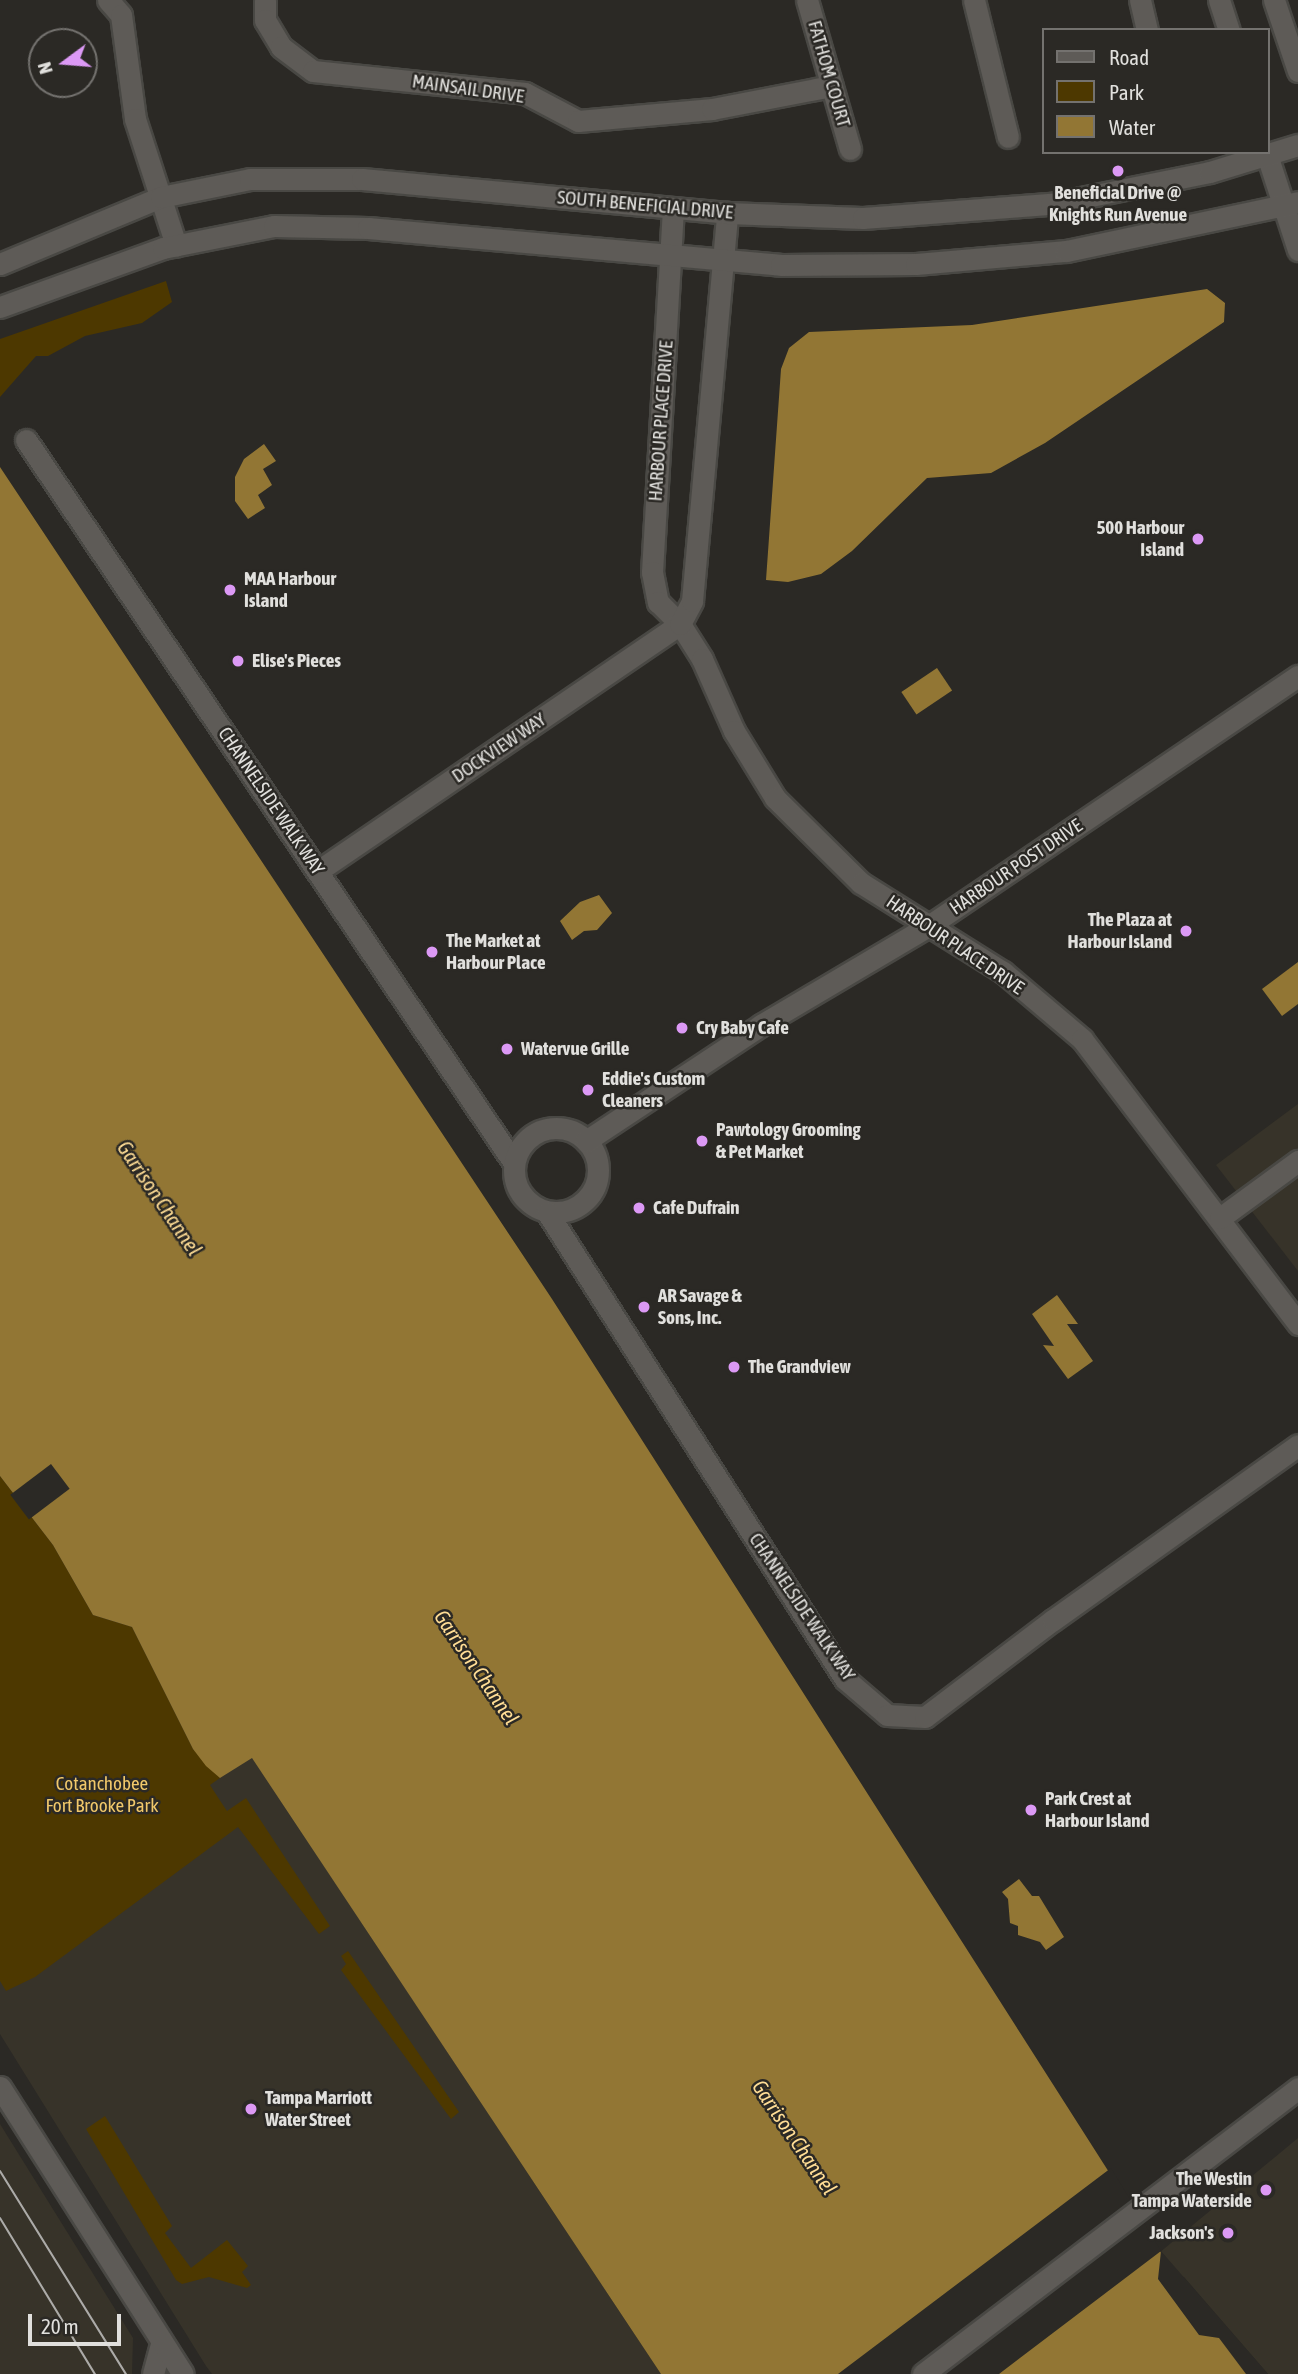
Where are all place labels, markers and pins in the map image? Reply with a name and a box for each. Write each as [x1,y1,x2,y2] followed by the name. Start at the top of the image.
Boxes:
[1110,163,1126,179] marker: Beneficial Drive @ Knights Run Avenue
[1049,182,1187,226] place label: Beneficial Drive @ Knights Run Avenue
[1096,517,1184,561] place label: 500 Harbour Island
[1190,531,1206,547] marker: 500 Harbour Island
[244,568,336,612] place label: MAA Harbour Island
[222,582,238,598] marker: MAA Harbour Island
[252,650,341,672] place label: Elise's Pieces
[230,653,246,669] marker: Elise's Pieces
[1068,909,1172,953] place label: The Plaza at Harbour Island
[1178,923,1194,939] marker: The Plaza at Harbour Island
[446,930,546,974] place label: The Market at Harbour Place
[424,944,440,960] marker: The Market at Harbour Place
[696,1017,789,1039] place label: Cry Baby Cafe
[674,1020,690,1036] marker: Cry Baby Cafe
[521,1038,629,1060] place label: Watervue Grille
[499,1041,515,1057] marker: Watervue Grille
[602,1068,705,1112] place label: Eddie's Custom Cleaners
[580,1082,596,1098] marker: Eddie's Custom Cleaners
[716,1119,861,1163] place label: Pawtology Grooming & Pet Market
[694,1133,710,1149] marker: Pawtology Grooming & Pet Market
[653,1197,740,1219] place label: Cafe Dufrain
[631,1200,647,1216] marker: Cafe Dufrain
[658,1285,742,1329] place label: AR Savage & Sons, Inc.
[636,1299,652,1315] marker: AR Savage & Sons, Inc.
[748,1356,851,1378] place label: The Grandview
[726,1359,742,1375] marker: The Grandview
[1045,1788,1149,1832] place label: Park Crest at Harbour Island
[1023,1802,1039,1818] marker: Park Crest at Harbour Island
[265,2087,372,2131] place label: Tampa Marriott Water Street
[243,2101,259,2117] marker: Tampa Marriott Water Street
[1132,2168,1252,2212] place label: The Westin Tampa Waterside
[1258,2182,1274,2198] marker: The Westin Tampa Waterside
[1149,2222,1214,2244] place label: Jackson's
[1220,2225,1236,2241] marker: Jackson's

